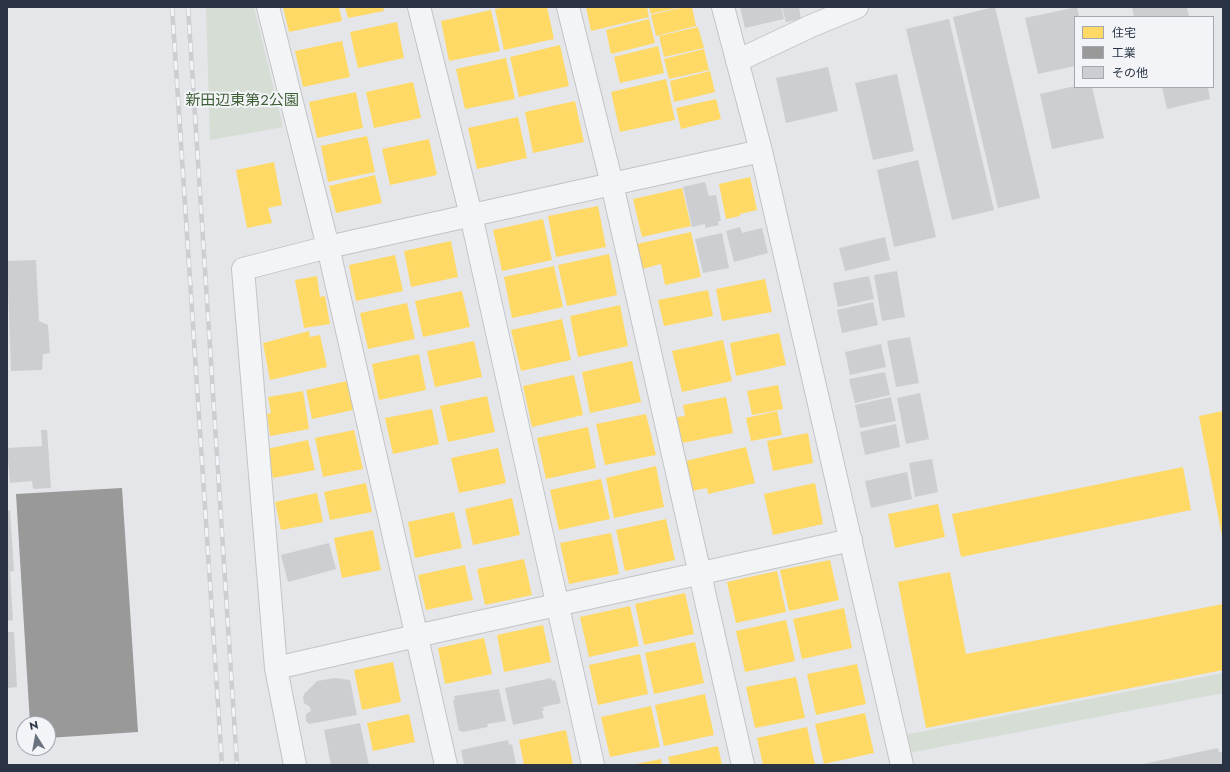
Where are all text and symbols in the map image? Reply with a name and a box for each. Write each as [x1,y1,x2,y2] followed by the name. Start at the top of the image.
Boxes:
[1074,16,1214,88] legend
[1112,24,1136,42] text: 住宅
[1112,44,1136,62] text: 工業
[1112,64,1148,82] text: その他
[185,92,299,110] park label: 新田辺東第2公園
[16,716,56,756] north arrow
[28,717,40,734] text: N

